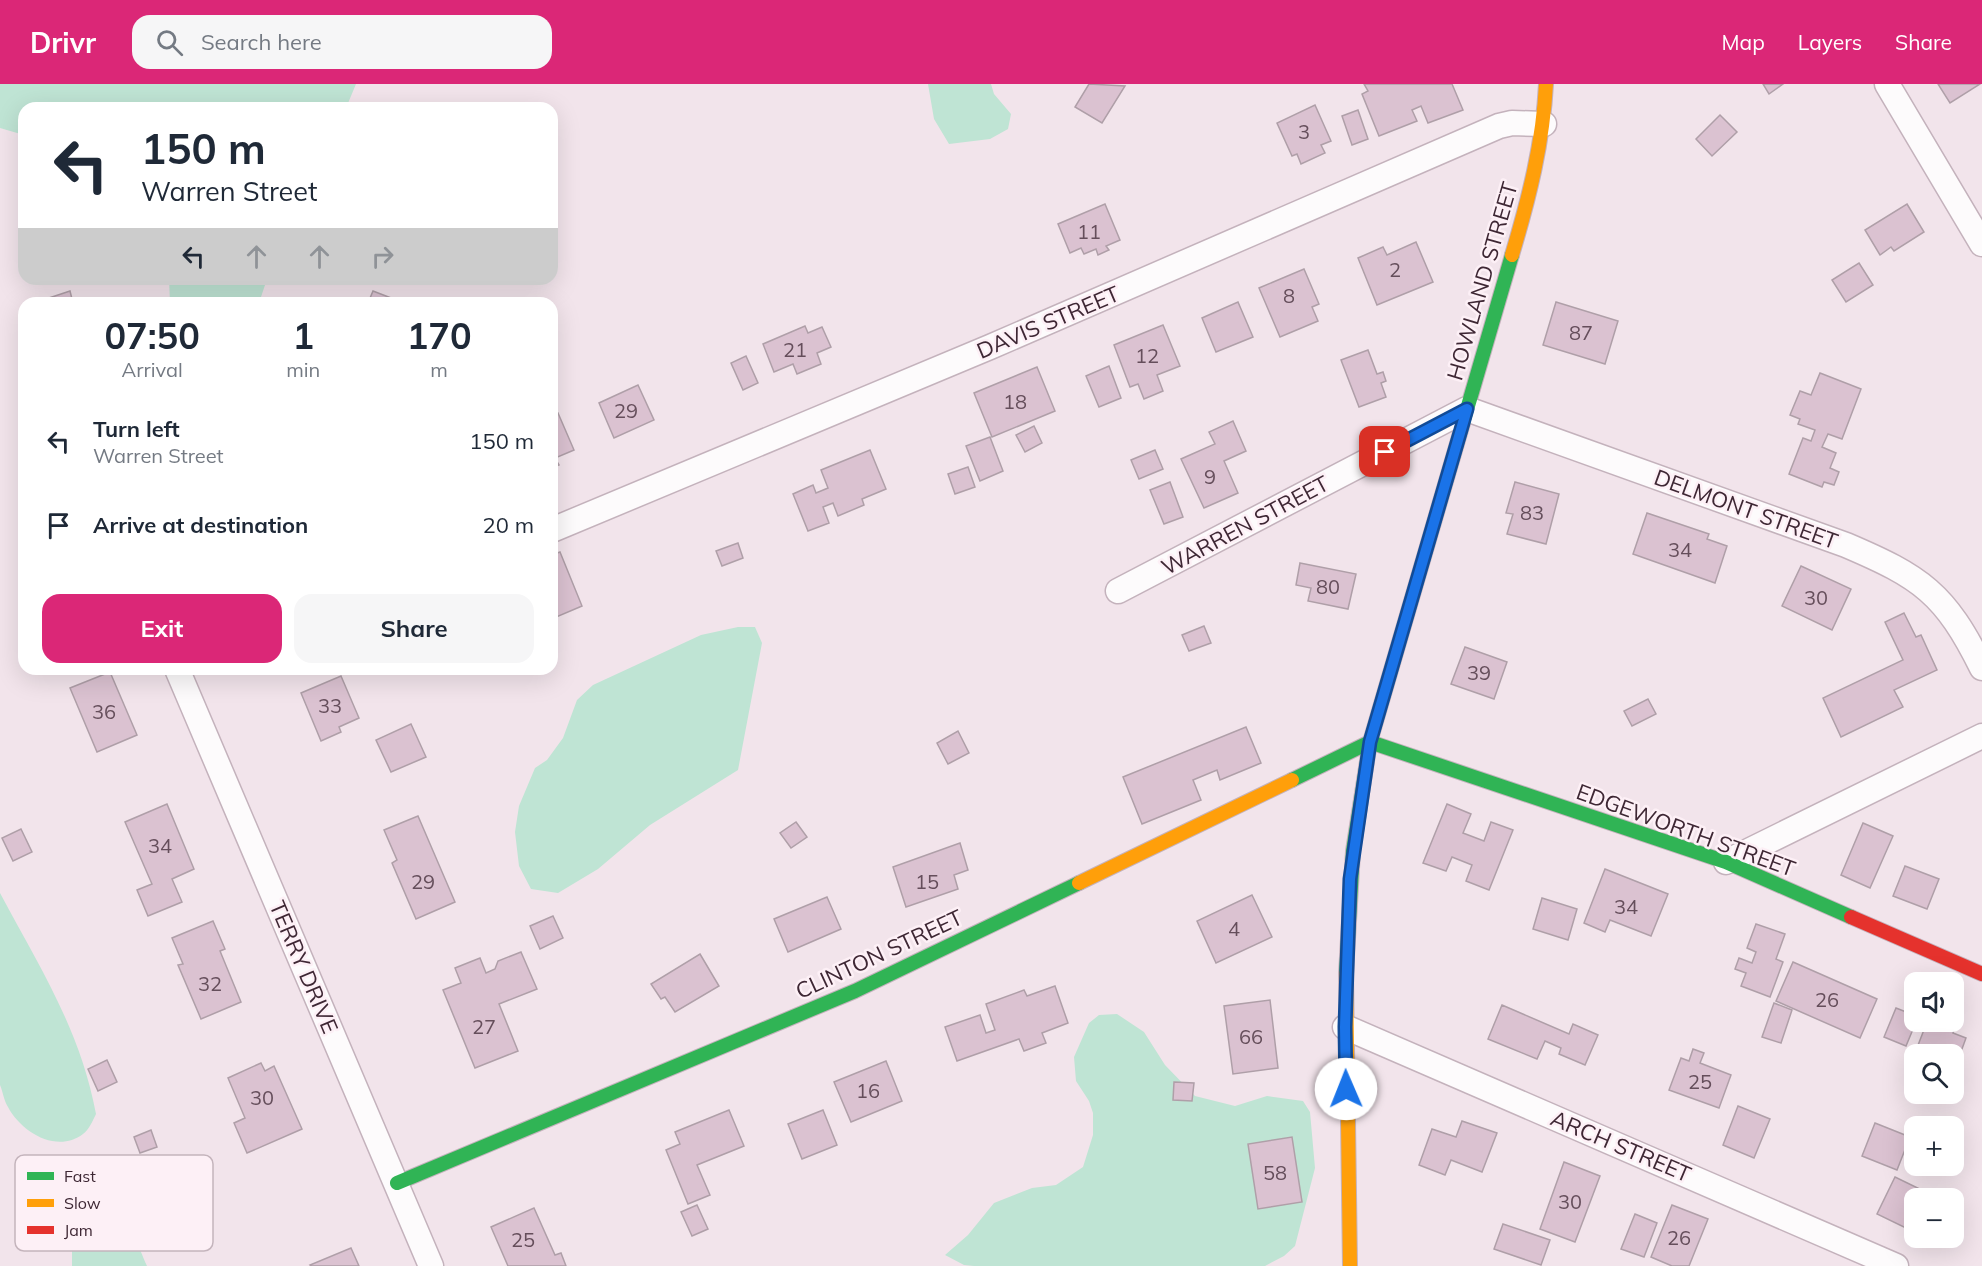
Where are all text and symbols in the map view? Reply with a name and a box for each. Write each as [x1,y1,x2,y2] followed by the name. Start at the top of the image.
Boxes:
[132,15,552,69] search box
[30,25,96,60] text: Drivr
[153,26,186,59] icon: search
[201,28,322,56] text: Search here
[1722,29,1765,55] text: Map
[1798,29,1862,55] text: Layers
[1895,29,1952,55] text: Share
[1298,119,1310,144] house number: 3
[141,122,266,175] text: 150 m
[42,126,120,204] icon: left
[141,174,317,208] text: Warren Street
[1440,179,1524,383] street label: HOWLAND STREET
[1077,219,1101,244] house number: 11
[177,240,210,273] icon: left
[240,240,273,273] icon: ahead
[303,240,336,273] icon: ahead
[366,240,399,273] icon: right
[1389,257,1401,282] house number: 2
[972,279,1124,365] street label: DAVIS STREET
[1283,283,1295,308] house number: 8
[104,313,200,358] text: 07:50
[292,313,314,358] text: 1
[407,313,472,358] text: 170
[1569,320,1593,345] house number: 87
[783,337,807,362] house number: 21
[1135,343,1159,368] house number: 12
[122,357,183,382] text: Arrival
[286,357,320,382] text: min
[430,357,448,382] text: m
[1003,389,1027,414] house number: 18
[614,398,638,423] house number: 29
[93,415,180,443] text: Turn left
[42,425,75,458] icon: left
[1359,426,1410,477] pin
[469,427,534,455] text: 150 m
[1368,435,1401,468] icon: arrive
[93,443,224,468] text: Warren Street
[1650,463,1842,555] street label: DELMONT STREET
[1204,464,1216,489] house number: 9
[1156,469,1334,581] street label: WARREN STREET
[1520,500,1544,525] house number: 83
[42,509,75,542] icon: arrive
[93,511,308,539] text: Arrive at destination
[483,511,534,539] text: 20 m
[1668,537,1692,562] house number: 34
[1316,574,1340,599] house number: 80
[1804,585,1828,610] house number: 30
[42,594,282,663] button: Exit
[294,594,534,663] button: Share
[1467,660,1491,685] house number: 39
[318,693,342,718] house number: 33
[92,699,116,724] house number: 36
[1573,777,1799,883] street label: EDGEWORTH STREET
[148,833,172,858] house number: 34
[411,869,435,894] house number: 29
[915,869,939,894] house number: 15
[1614,894,1638,919] house number: 34
[264,897,344,1037] street label: TERRY DRIVE
[791,903,967,1005] street label: CLINTON STREET
[1228,916,1240,941] house number: 4
[198,971,222,996] house number: 32
[1904,972,1964,1248] map controls
[1904,972,1964,1032] button: sound
[1815,987,1839,1012] house number: 26
[472,1014,496,1039] house number: 27
[1239,1024,1263,1049] house number: 66
[1904,1044,1964,1104] button: search
[1314,1057,1378,1121] position arrow
[1688,1069,1712,1094] house number: 25
[856,1078,880,1103] house number: 16
[250,1085,274,1110] house number: 30
[1547,1104,1695,1188] street label: ARCH STREET
[1904,1116,1964,1176] button: +
[15,1155,213,1251] legend
[1263,1160,1287,1185] house number: 58
[64,1166,96,1186] text: Fast
[1904,1188,1964,1248] button: −
[1558,1189,1582,1214] house number: 30
[64,1193,101,1213] text: Slow
[64,1220,93,1240] text: Jam
[1667,1225,1691,1250] house number: 26
[511,1227,535,1252] house number: 25

